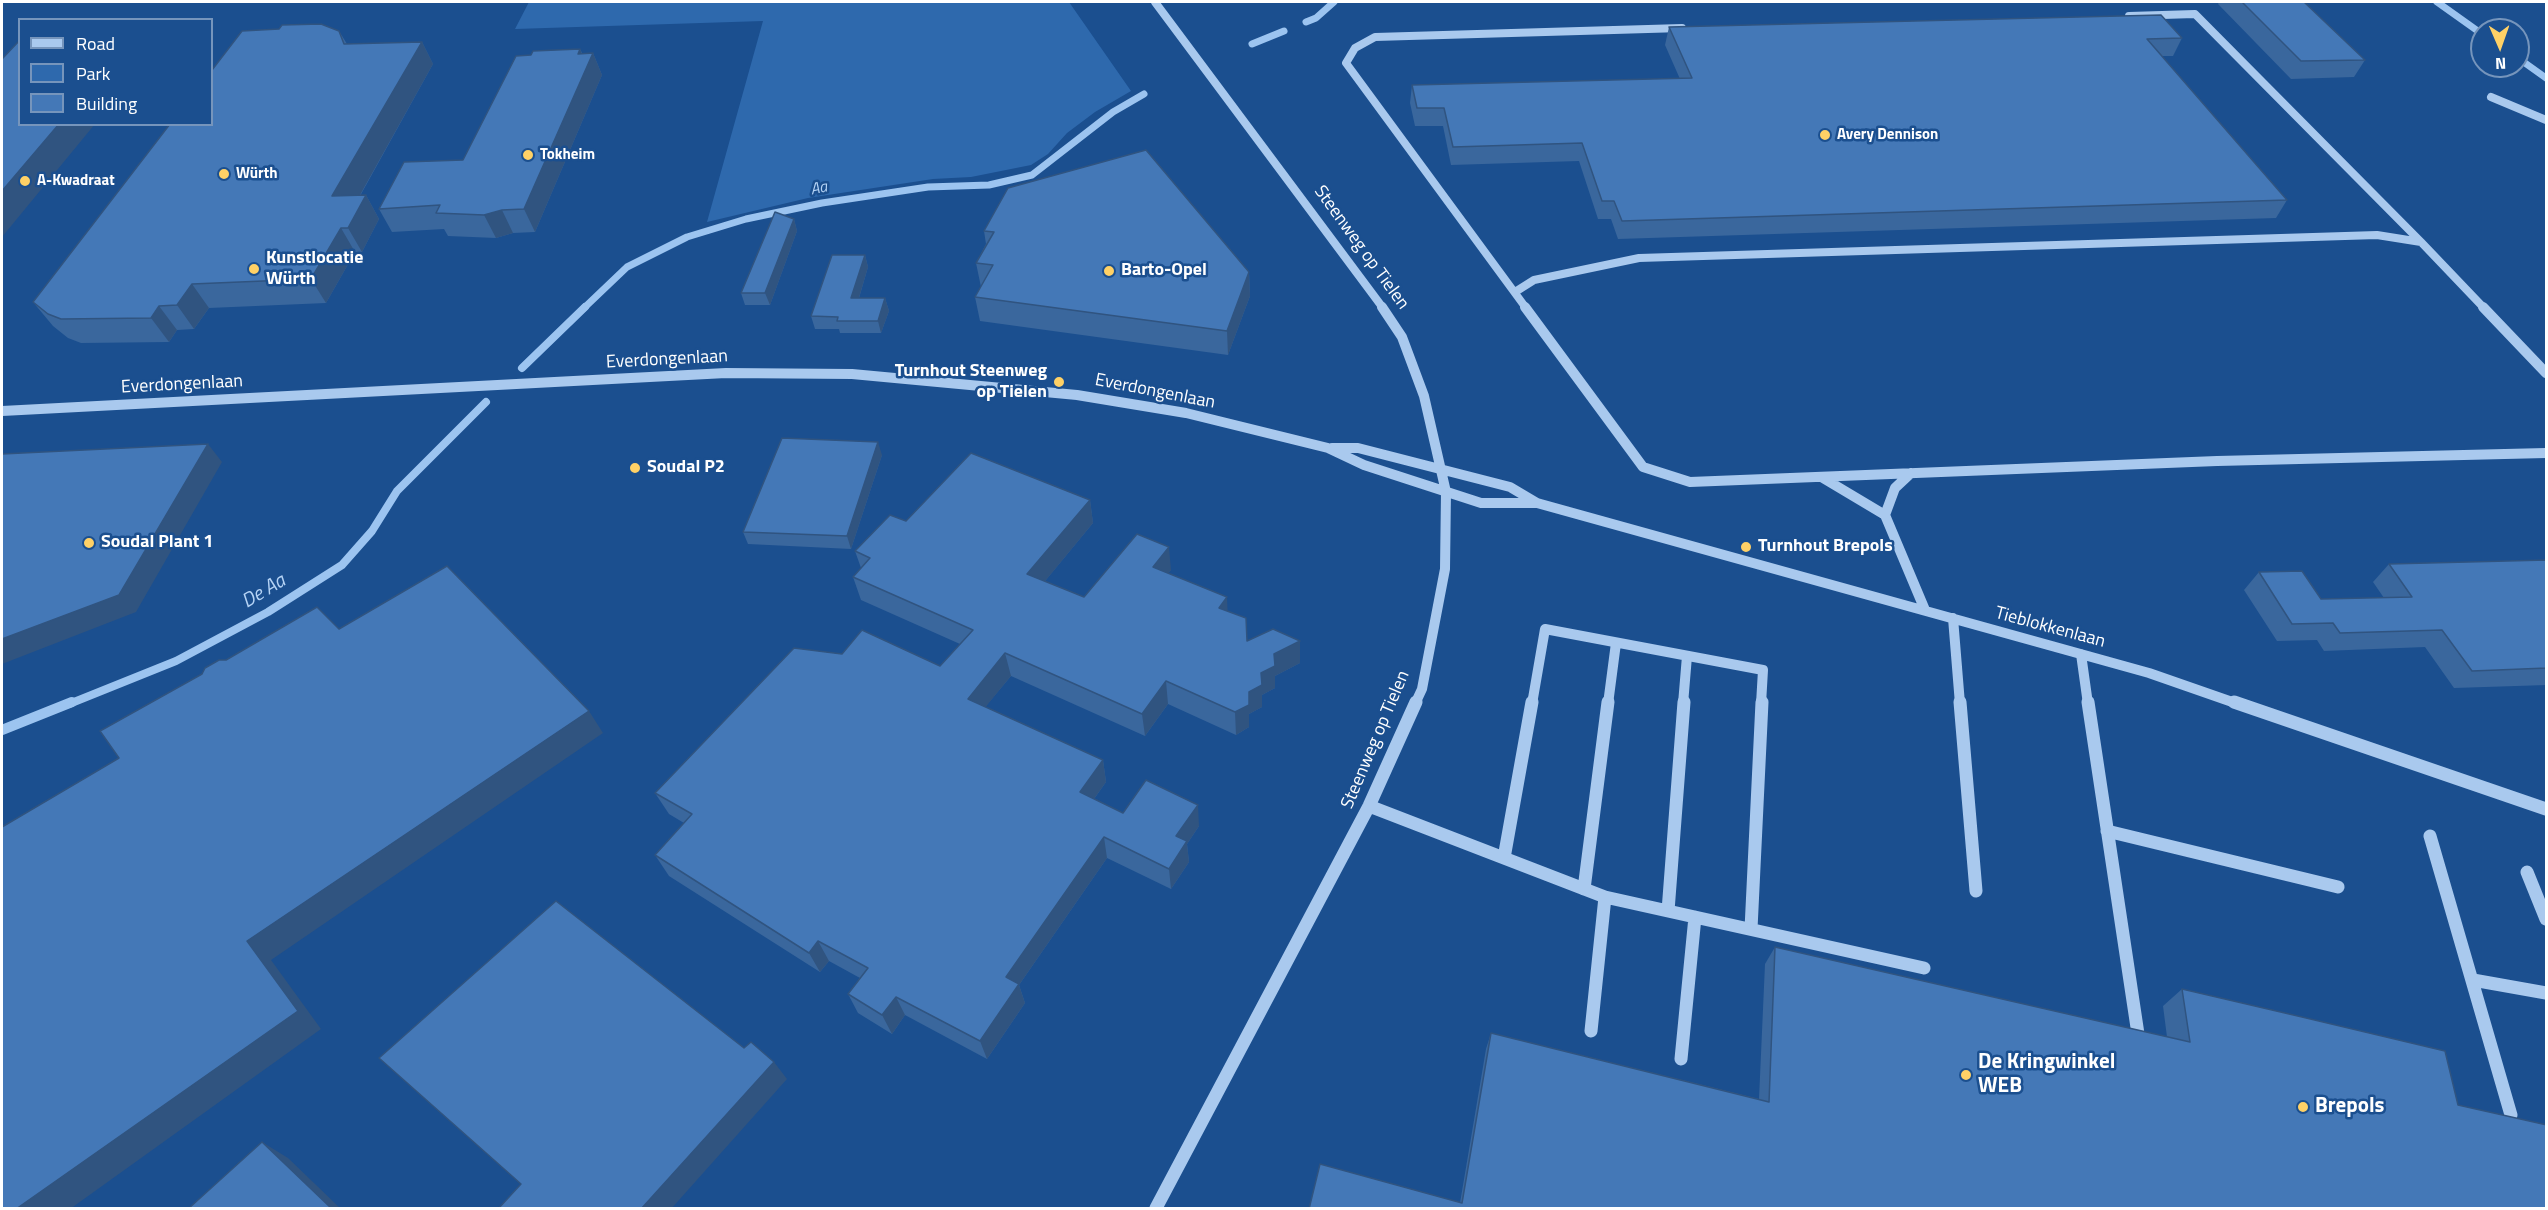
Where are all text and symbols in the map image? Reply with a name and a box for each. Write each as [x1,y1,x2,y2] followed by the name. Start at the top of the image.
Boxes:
[18,18,213,126] legend
[2470,18,2530,78] north arrow
[76,30,115,57] text: Road
[2495,52,2507,76] text: N
[76,60,110,87] text: Park
[76,90,137,117] text: Building
[1837,126,1938,144] place label: Avery Dennison
[1818,128,1832,142] marker: Avery Dennison
[540,146,595,164] place label: Tokheim
[521,148,535,162] marker: Tokheim
[236,165,277,183] place label: Würth
[217,167,231,181] marker: Würth
[37,172,115,190] place label: A-Kwadraat
[18,174,32,188] marker: A-Kwadraat
[809,178,829,200] water label: Aa
[1309,182,1413,314] street label: Steenweg op Tielen
[266,248,363,290] place label: Kunstlocatie Würth
[1121,260,1207,282] place label: Barto-Opel
[247,262,261,276] marker: Kunstlocatie Würth
[1102,264,1116,278] marker: Barto-Opel
[606,346,728,374] street label: Everdongenlaan
[895,361,1047,404] place label: Turnhout Steenweg op Tielen
[1093,370,1217,414] street label: Everdongenlaan
[121,371,243,399] street label: Everdongenlaan
[1052,375,1066,389] marker: Turnhout Steenweg op Tielen
[647,457,725,479] place label: Soudal P2
[628,461,642,475] marker: Soudal P2
[101,532,213,554] place label: Soudal Plant 1
[82,536,96,550] marker: Soudal Plant 1
[1758,536,1893,558] place label: Turnhout Brepols
[1739,540,1753,554] marker: Turnhout Brepols
[238,570,290,614] water label: De Aa
[1993,603,2107,653] street label: Tieblokkenlaan
[1337,668,1415,812] street label: Steenweg op Tielen
[1978,1050,2115,1100] place label: De Kringwinkel WEB
[1959,1068,1973,1082] marker: De Kringwinkel WEB
[2315,1094,2384,1120] place label: Brepols
[2296,1100,2310,1114] marker: Brepols

